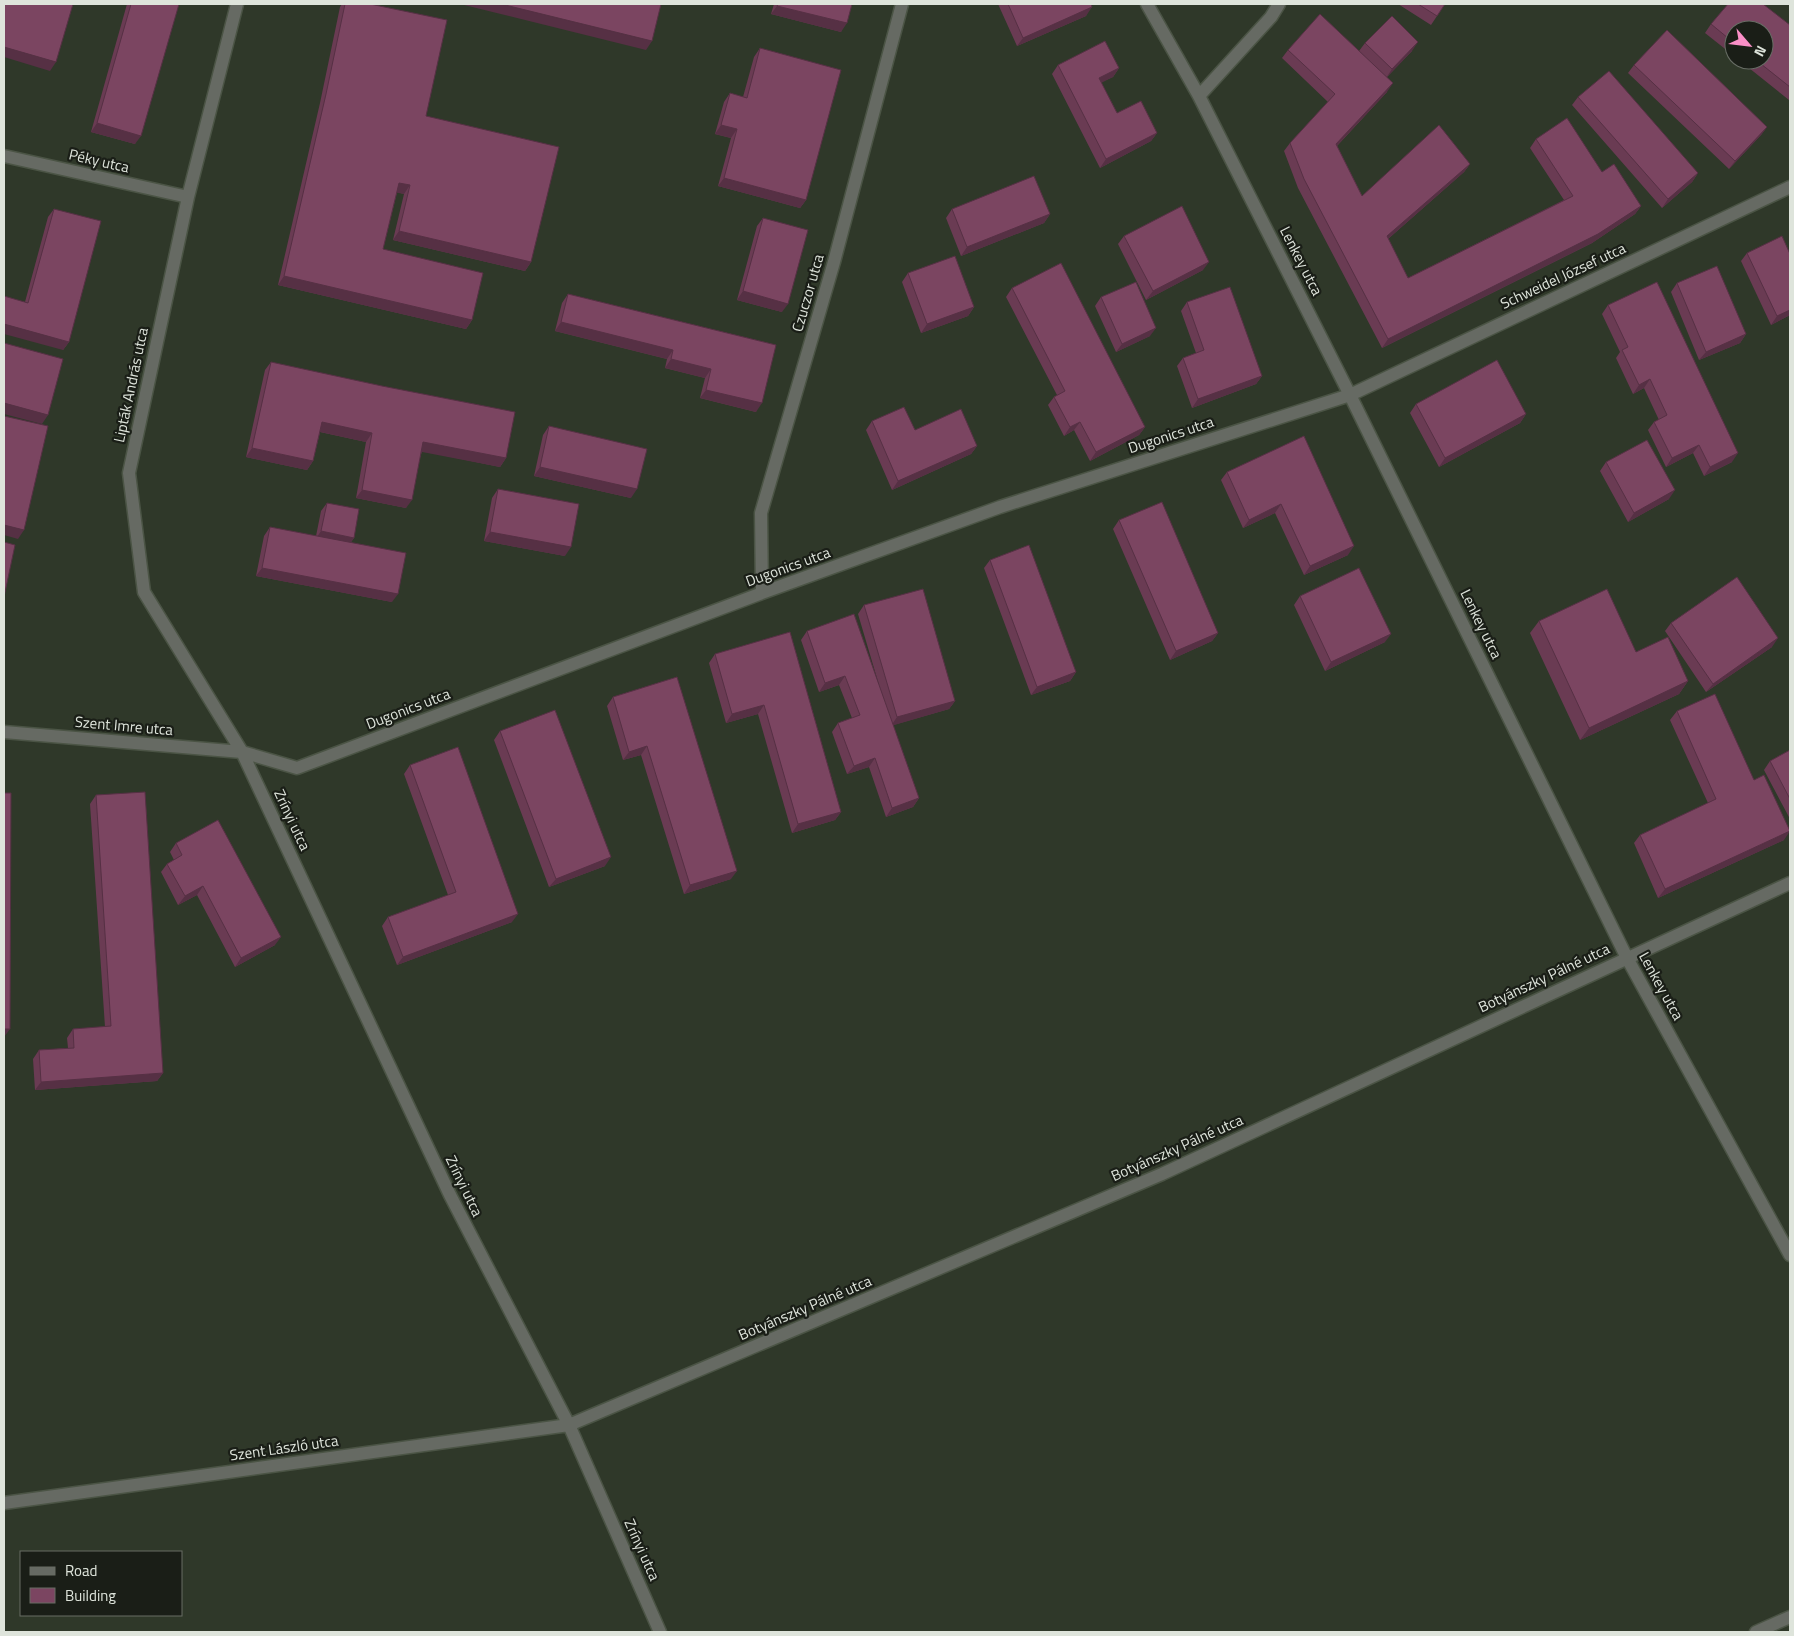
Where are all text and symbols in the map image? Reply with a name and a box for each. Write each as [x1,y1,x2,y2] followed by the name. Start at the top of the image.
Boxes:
[1724,20,1774,70] north arrow
[1749,42,1772,61] text: N
[67,142,132,179] street label: Péky utca
[1274,222,1329,300] street label: Lenkey utca
[1496,236,1630,315] street label: Schweidel József utca
[785,251,830,334] street label: Czuczor utca
[107,325,154,444] street label: Lipták András utca
[1125,410,1217,459] street label: Dugonics utca
[742,540,834,593] street label: Dugonics utca
[1455,585,1508,663] street label: Lenkey utca
[362,682,454,735] street label: Dugonics utca
[74,710,175,741] street label: Szent Imre utca
[268,785,317,855] street label: Zrínyi utca
[1474,937,1614,1018] street label: Botyánszky Pálné utca
[1633,947,1690,1025] street label: Lenkey utca
[1107,1108,1247,1187] street label: Botyánszky Pálné utca
[440,1151,489,1221] street label: Zrínyi utca
[735,1269,875,1346] street label: Botyánszky Pálné utca
[228,1428,340,1467] street label: Szent László utca
[619,1515,666,1585] street label: Zrínyi utca
[20,1551,182,1616] legend
[65,1559,97,1582] text: Road
[65,1584,116,1607] text: Building

